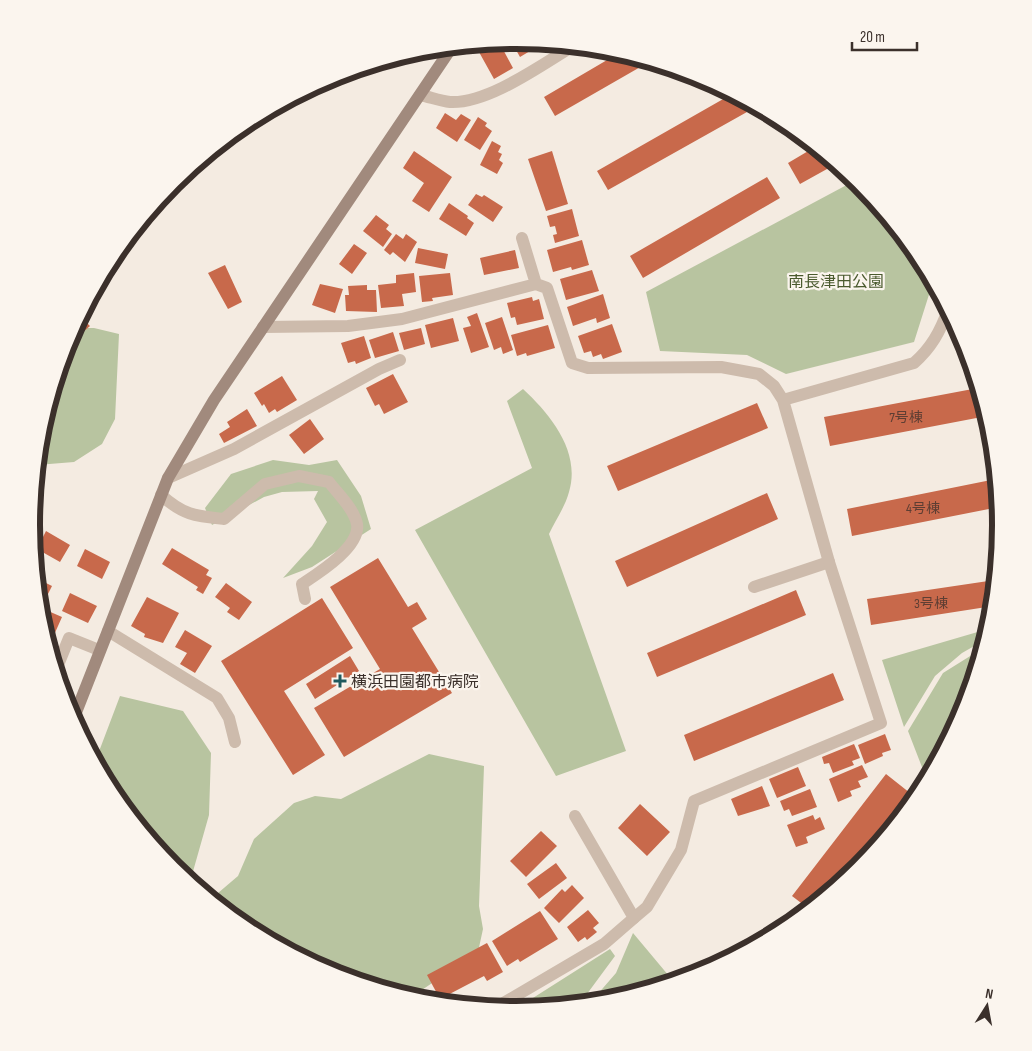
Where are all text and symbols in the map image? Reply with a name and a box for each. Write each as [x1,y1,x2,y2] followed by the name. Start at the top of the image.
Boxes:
[852,20,917,52] scale bar
[860,28,885,47] text: 20 m
[788,273,884,292] park label: 南長津田公園
[889,409,923,426] house number: 7号棟
[906,500,940,517] house number: 4号棟
[914,595,948,612] house number: 3号棟
[351,673,479,692] place label: 横浜田園都市病院
[333,674,347,688] marker: 横浜田園都市病院
[962,981,1012,1031] north arrow
[984,985,995,1003] text: N

